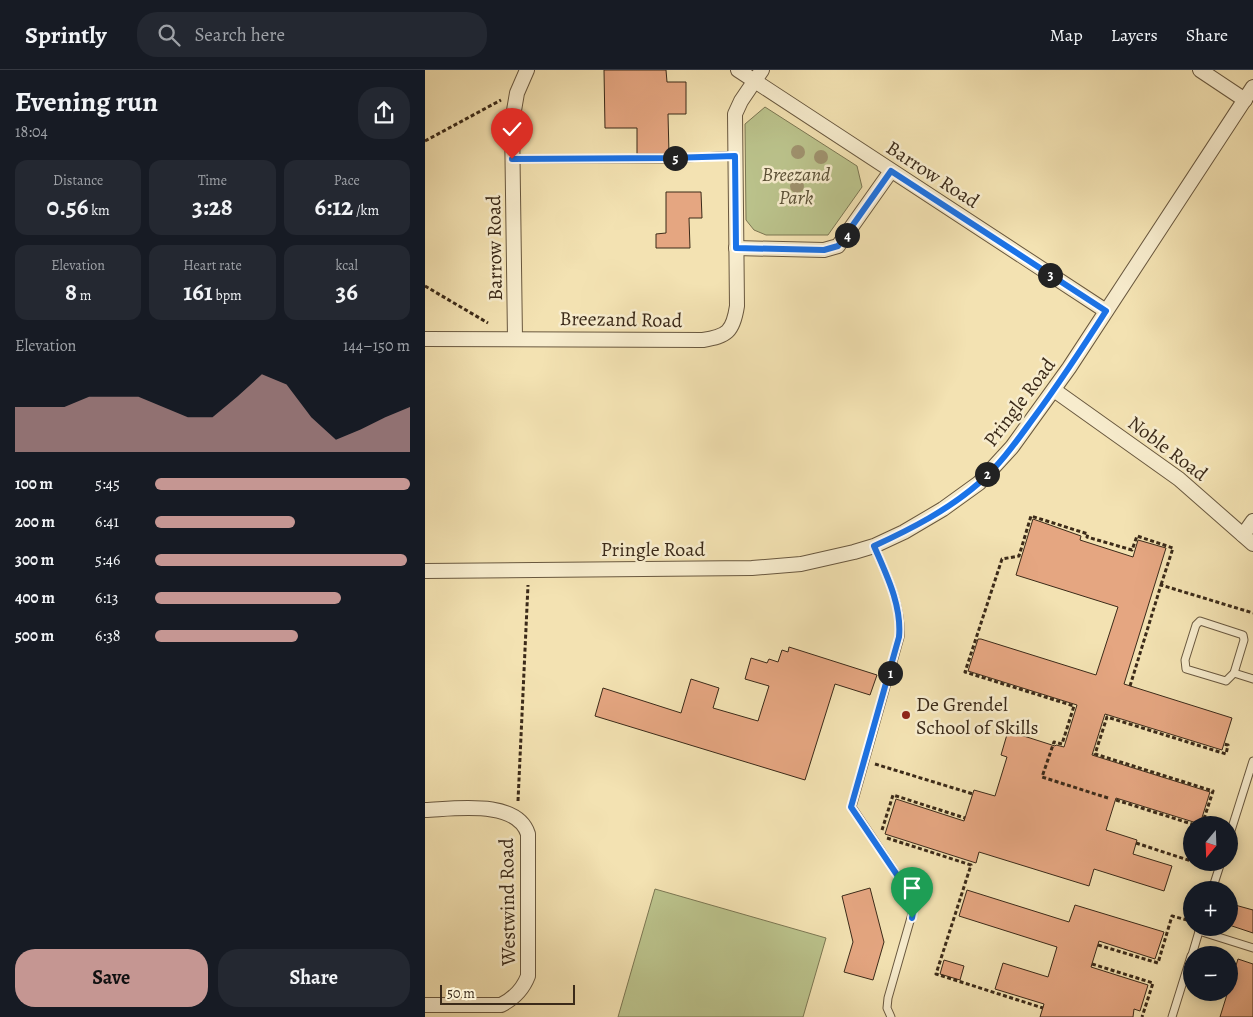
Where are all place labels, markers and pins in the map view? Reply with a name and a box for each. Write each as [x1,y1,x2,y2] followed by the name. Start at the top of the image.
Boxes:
[491,108,533,159] pin
[663,146,687,170] pin: 5
[835,222,859,248] pin: 4
[1037,262,1063,288] pin: 3
[975,462,999,486] pin: 2
[877,660,903,686] pin: 1
[916,691,1038,741] place label: De Grendel School of Skills
[900,709,912,721] marker: De Grendel School of Skills
[891,867,933,918] pin

